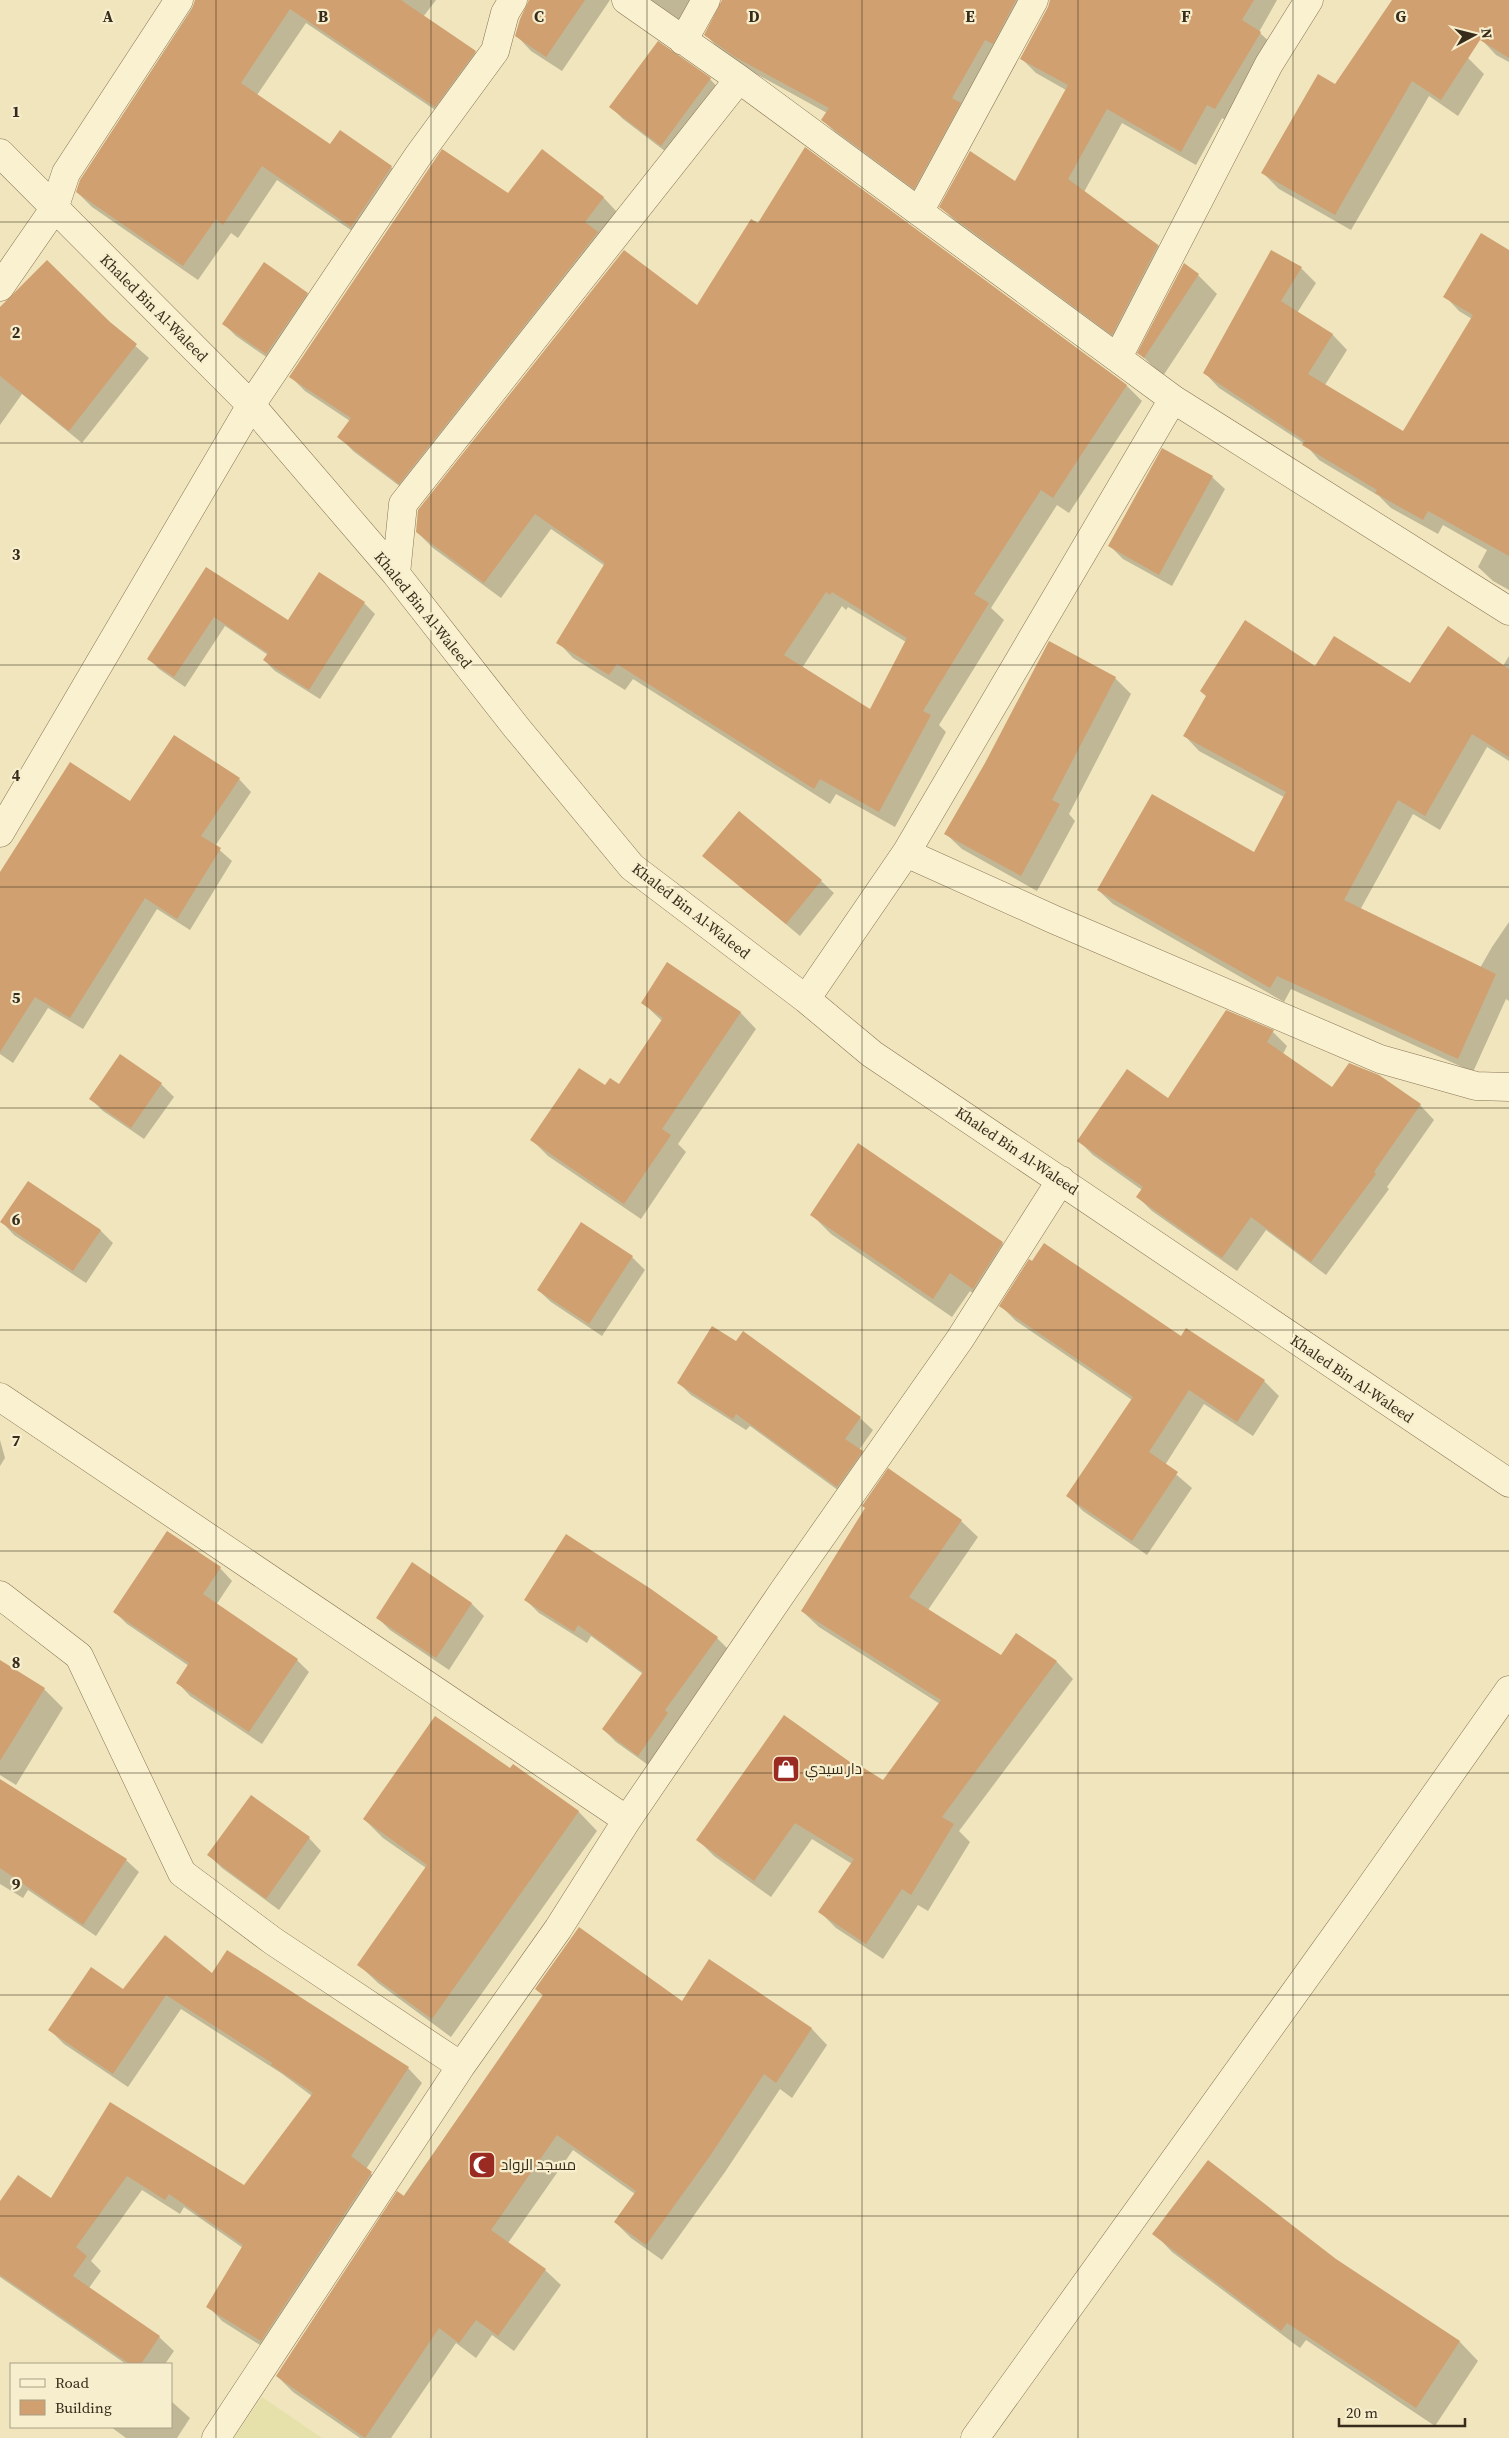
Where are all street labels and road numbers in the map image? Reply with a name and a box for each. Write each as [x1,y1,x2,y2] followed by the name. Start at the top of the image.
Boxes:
[96,249,213,367] street label: Khaled Bin Al-Waleed
[370,547,477,673] street label: Khaled Bin Al-Waleed
[628,858,755,964] street label: Khaled Bin Al-Waleed
[951,1101,1084,1200] street label: Khaled Bin Al-Waleed
[1286,1329,1419,1428] street label: Khaled Bin Al-Waleed

